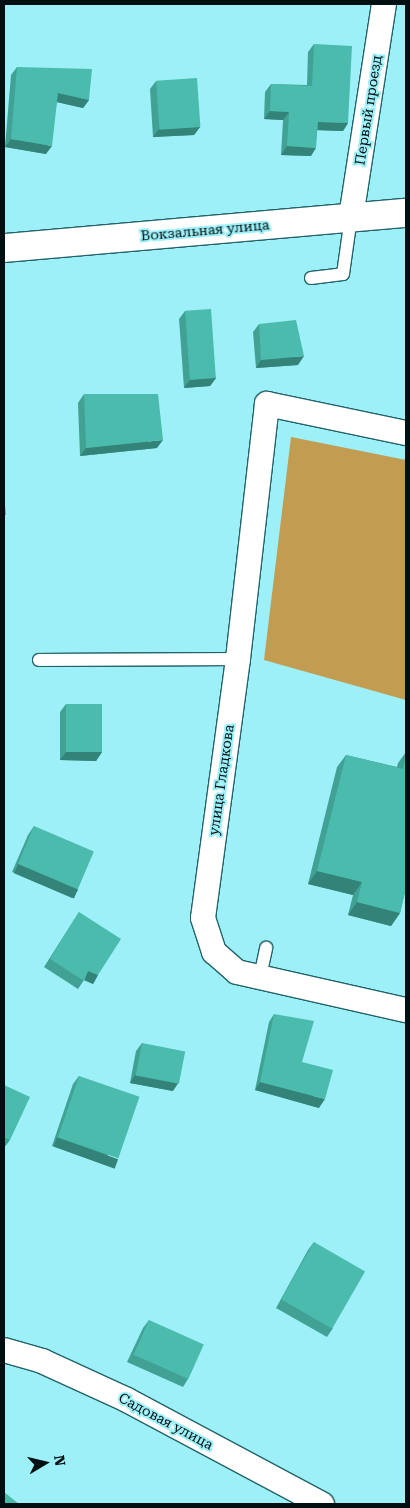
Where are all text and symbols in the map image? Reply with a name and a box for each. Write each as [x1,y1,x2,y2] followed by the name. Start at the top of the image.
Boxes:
[351,54,385,166] street label: Первый проезд
[140,216,270,244] street label: Вокзальная улица
[205,723,237,837] street label: улица Гладкова
[116,1389,216,1453] street label: Садовая улица
[20,1438,70,1488] north arrow
[51,1454,69,1467] text: N

